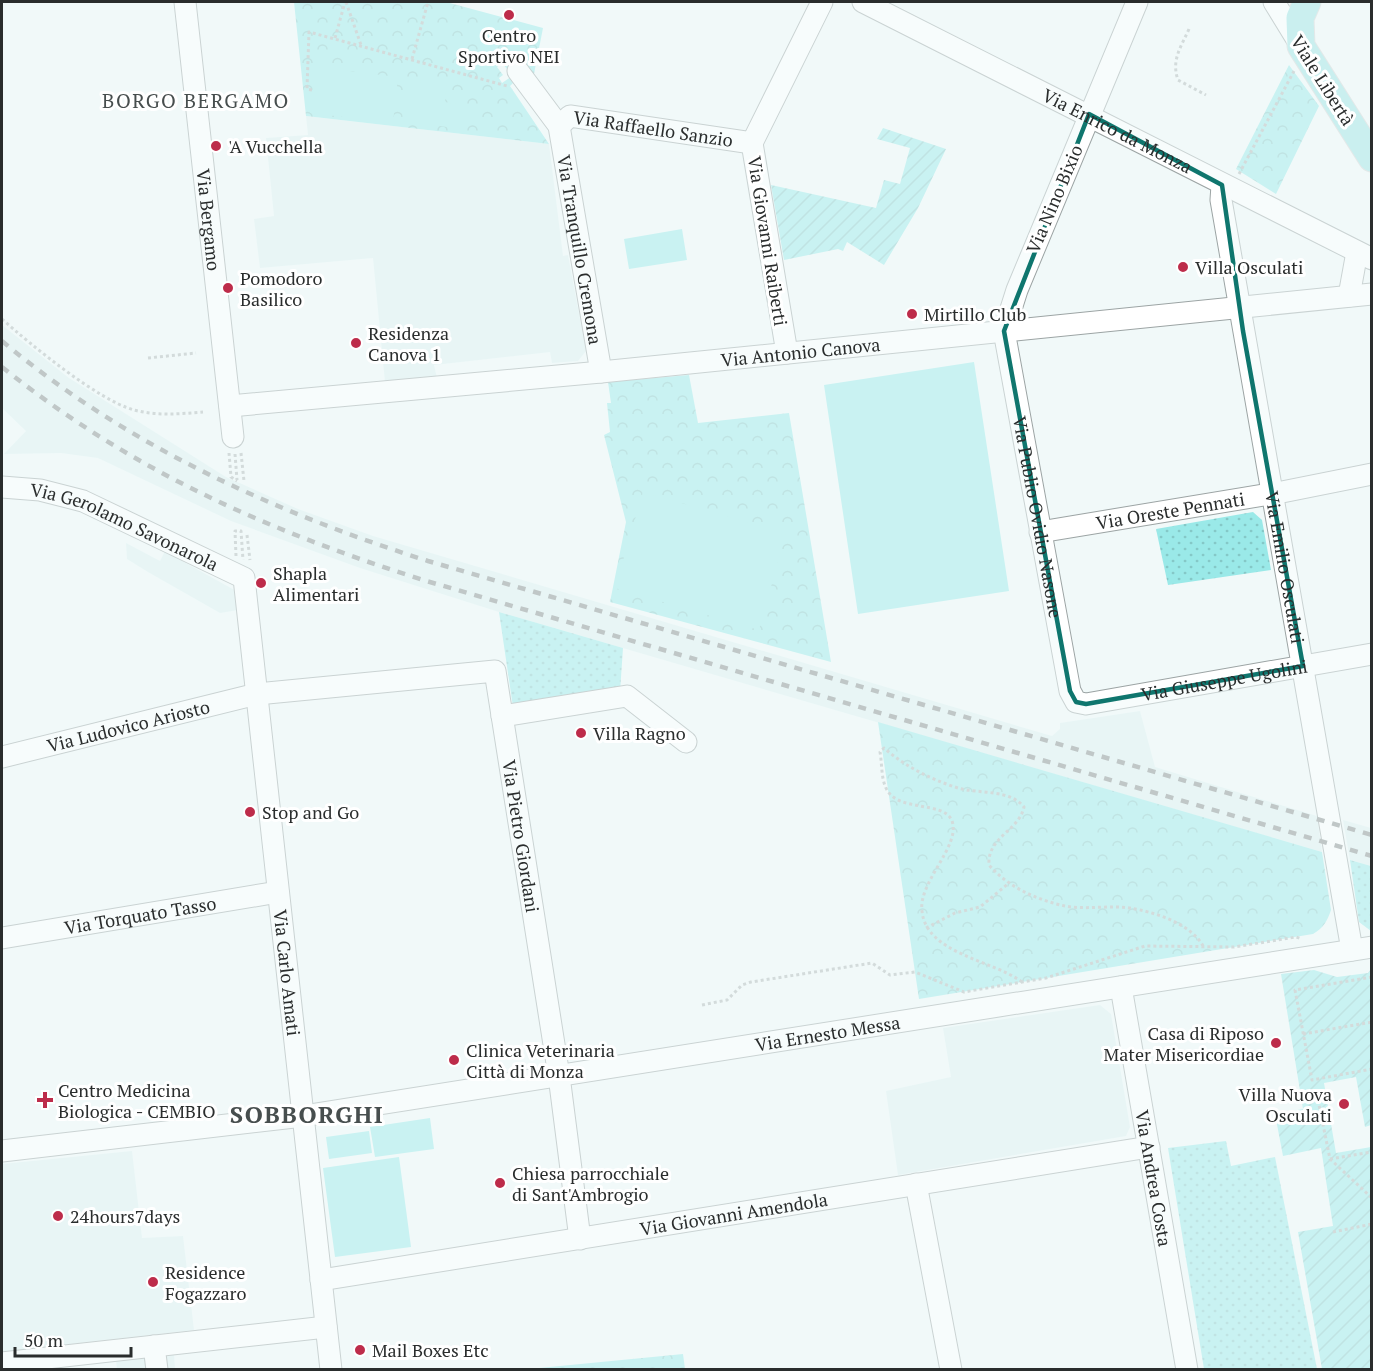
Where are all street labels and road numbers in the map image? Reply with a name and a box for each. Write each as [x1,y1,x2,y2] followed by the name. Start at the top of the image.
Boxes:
[1286,30,1360,130] street label: Viale Libertà
[1038,83,1196,178] street label: Via Enrico da Monza
[572,105,735,152] street label: Via Raffaello Sanzio
[1020,141,1088,257] street label: Via Nino Bixio
[552,153,608,346] street label: Via Tranquillo Cremona
[743,154,793,328] street label: Via Giovanni Raiberti
[191,167,227,272] street label: Via Bergamo
[719,332,881,372] street label: Via Antonio Canova
[1008,414,1068,620] street label: Via Publio Ovidio Nasone
[30,477,222,576] street label: Via Gerolamo Savonarola
[1094,486,1246,535] street label: Via Oreste Pennati
[1260,489,1310,645] street label: Via Emilio Osculati
[1139,654,1309,706] street label: Via Giuseppe Ugolini
[44,694,212,757] street label: Via Ludovico Ariosto
[497,758,545,914] street label: Via Pietro Giordani
[62,891,218,939] street label: Via Torquato Tasso
[268,908,306,1037] street label: Via Carlo Amati
[753,1010,902,1056] street label: Via Ernesto Messa
[1130,1108,1177,1248] street label: Via Andrea Costa
[638,1187,829,1241] street label: Via Giovanni Amendola

